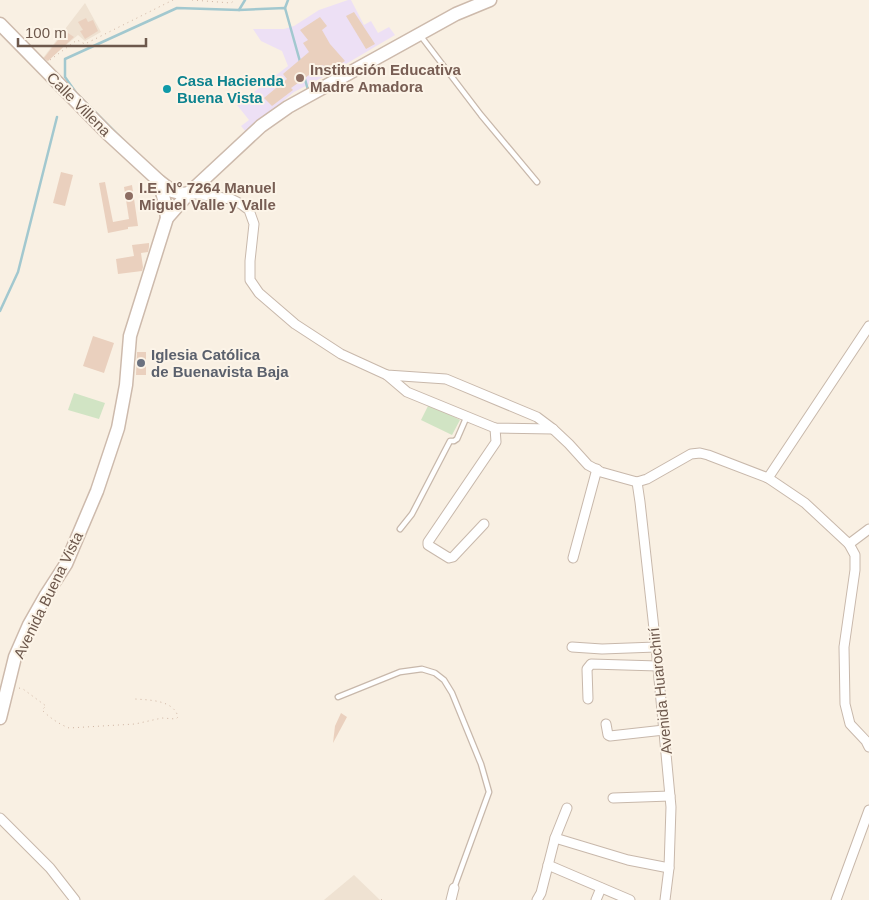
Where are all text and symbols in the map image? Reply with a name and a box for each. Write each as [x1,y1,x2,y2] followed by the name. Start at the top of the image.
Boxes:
[18,15,145,47] scale bar
[25,24,67,41] text: 100 m
[310,61,462,95] place label: Institución Educativa Madre Amadora
[44,69,115,140] street label: Calle Villena
[177,72,284,106] place label: Casa Hacienda Buena Vista
[294,72,306,84] marker: Institución Educativa Madre Amadora
[161,83,173,95] marker: Casa Hacienda Buena Vista
[139,179,276,213] place label: I.E. N° 7264 Manuel Miguel Valle y Valle
[123,190,135,202] marker: I.E. N° 7264 Manuel Miguel Valle y Valle
[151,346,289,380] place label: Iglesia Católica de Buenavista Baja
[135,357,147,369] marker: Iglesia Católica de Buenavista Baja
[10,528,86,661] street label: Avenida Buena Vista
[645,626,675,755] street label: Avenida Huarochirí

